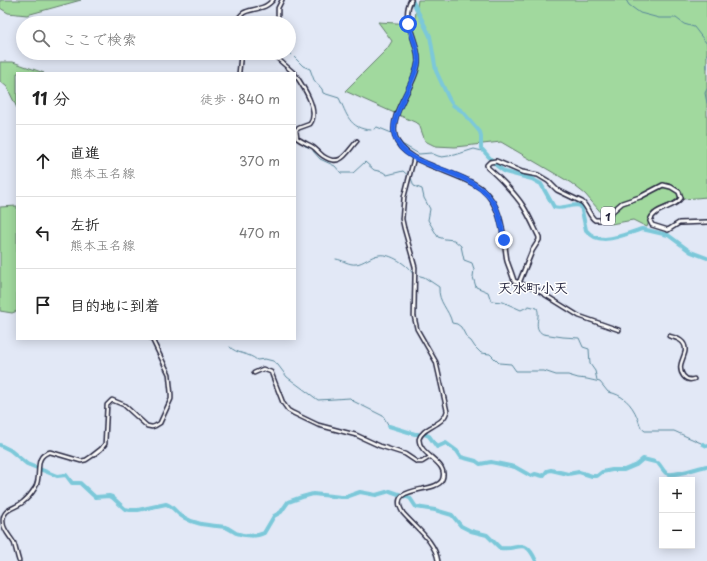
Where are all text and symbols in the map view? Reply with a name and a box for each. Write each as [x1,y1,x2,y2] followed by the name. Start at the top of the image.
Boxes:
[399,15,417,33] route start
[16,16,296,60] search box
[30,27,52,49] icon: search
[62,27,137,50] text: ここで検索
[32,85,70,111] text: 11 分
[200,89,280,108] text: 徒歩 · 840 m
[70,140,100,163] text: 直進
[32,150,54,172] icon: ahead
[239,151,280,170] text: 370 m
[70,163,135,182] text: 熊本玉名線
[601,207,615,225] road number: 1
[70,212,100,235] text: 左折
[32,222,54,244] icon: left
[239,223,280,242] text: 470 m
[495,231,513,249] route end
[70,235,135,254] text: 熊本玉名線
[498,277,568,298] district label: 天水町小天
[70,293,160,316] text: 目的地に到着
[32,294,54,316] icon: arrive
[659,477,695,549] map controls
[659,477,695,513] button: +
[659,513,695,549] button: −

